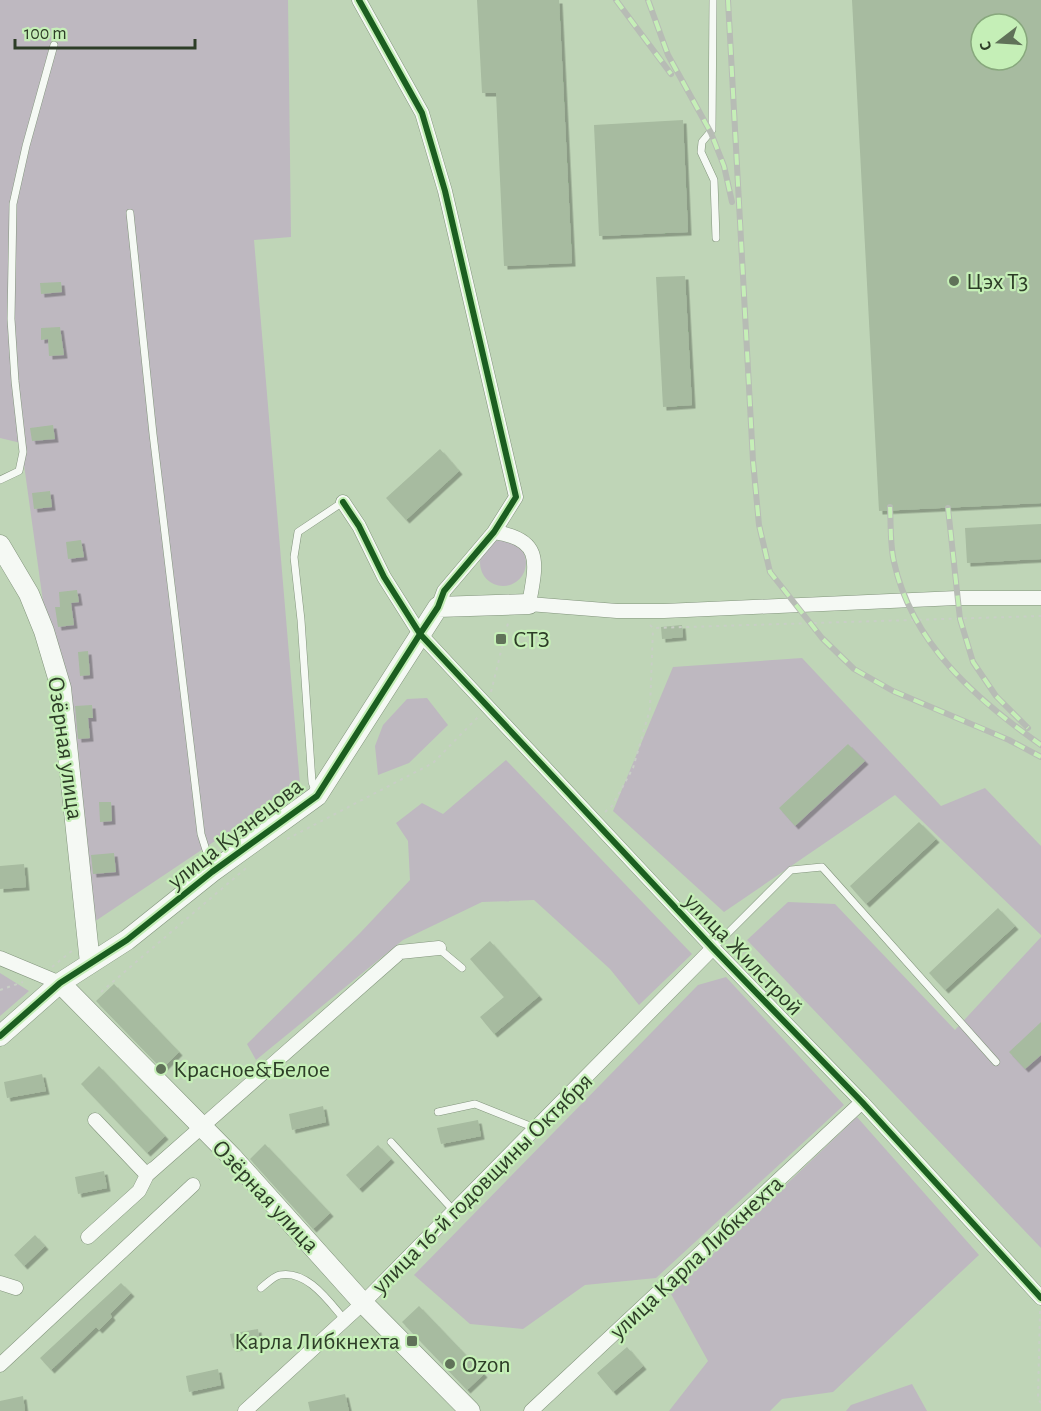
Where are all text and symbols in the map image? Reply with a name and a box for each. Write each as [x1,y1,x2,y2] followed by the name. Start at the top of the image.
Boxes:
[15,12,195,50] scale bar
[969,12,1029,72] north arrow
[24,25,67,43] text: 100 m
[977,39,995,53] text: С
[966,270,1028,294] place label: Цэх Т3
[947,274,961,288] marker: Цэх Т3
[513,628,550,652] place label: СТЗ
[494,632,508,646] marker: СТЗ
[43,675,87,821] street label: Озёрная улица
[163,774,308,894] street label: улица Кузнецова
[679,888,807,1020] street label: улица Жилстрой
[173,1058,330,1082] place label: Красное&Белое
[154,1062,168,1076] marker: Красное&Белое
[367,1069,598,1299] street label: улица 16-й годовщины Октября
[207,1136,323,1258] street label: Озёрная улица
[605,1171,788,1345] street label: улица Карла Либкнехта
[234,1330,400,1354] place label: Карла Либкнехта
[405,1334,419,1348] marker: Карла Либкнехта
[462,1353,511,1377] place label: Ozon
[443,1357,457,1371] marker: Ozon

